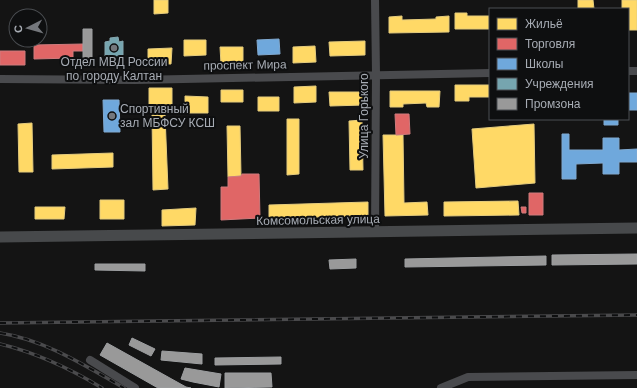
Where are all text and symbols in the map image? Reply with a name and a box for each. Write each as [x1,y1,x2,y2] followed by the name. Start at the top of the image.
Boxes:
[8,8,48,48] north arrow
[489,8,629,120] legend
[525,17,563,31] text: Жильё
[12,24,24,34] text: С
[525,37,575,51] text: Торговля
[109,43,119,53] marker: Отдел МВД России по городу Калтан
[61,55,167,83] place label: Отдел МВД России по городу Калтан
[203,57,287,73] street label: проспект Мира
[525,57,563,71] text: Школы
[357,73,371,159] street label: Улица Горького
[525,77,594,91] text: Учреждения
[525,97,581,111] text: Промзона
[120,102,215,130] place label: Спортивный зал МБФСУ КСШ
[107,111,117,121] marker: Спортивный зал МБФСУ КСШ
[256,212,380,228] street label: Комсомольская улица

